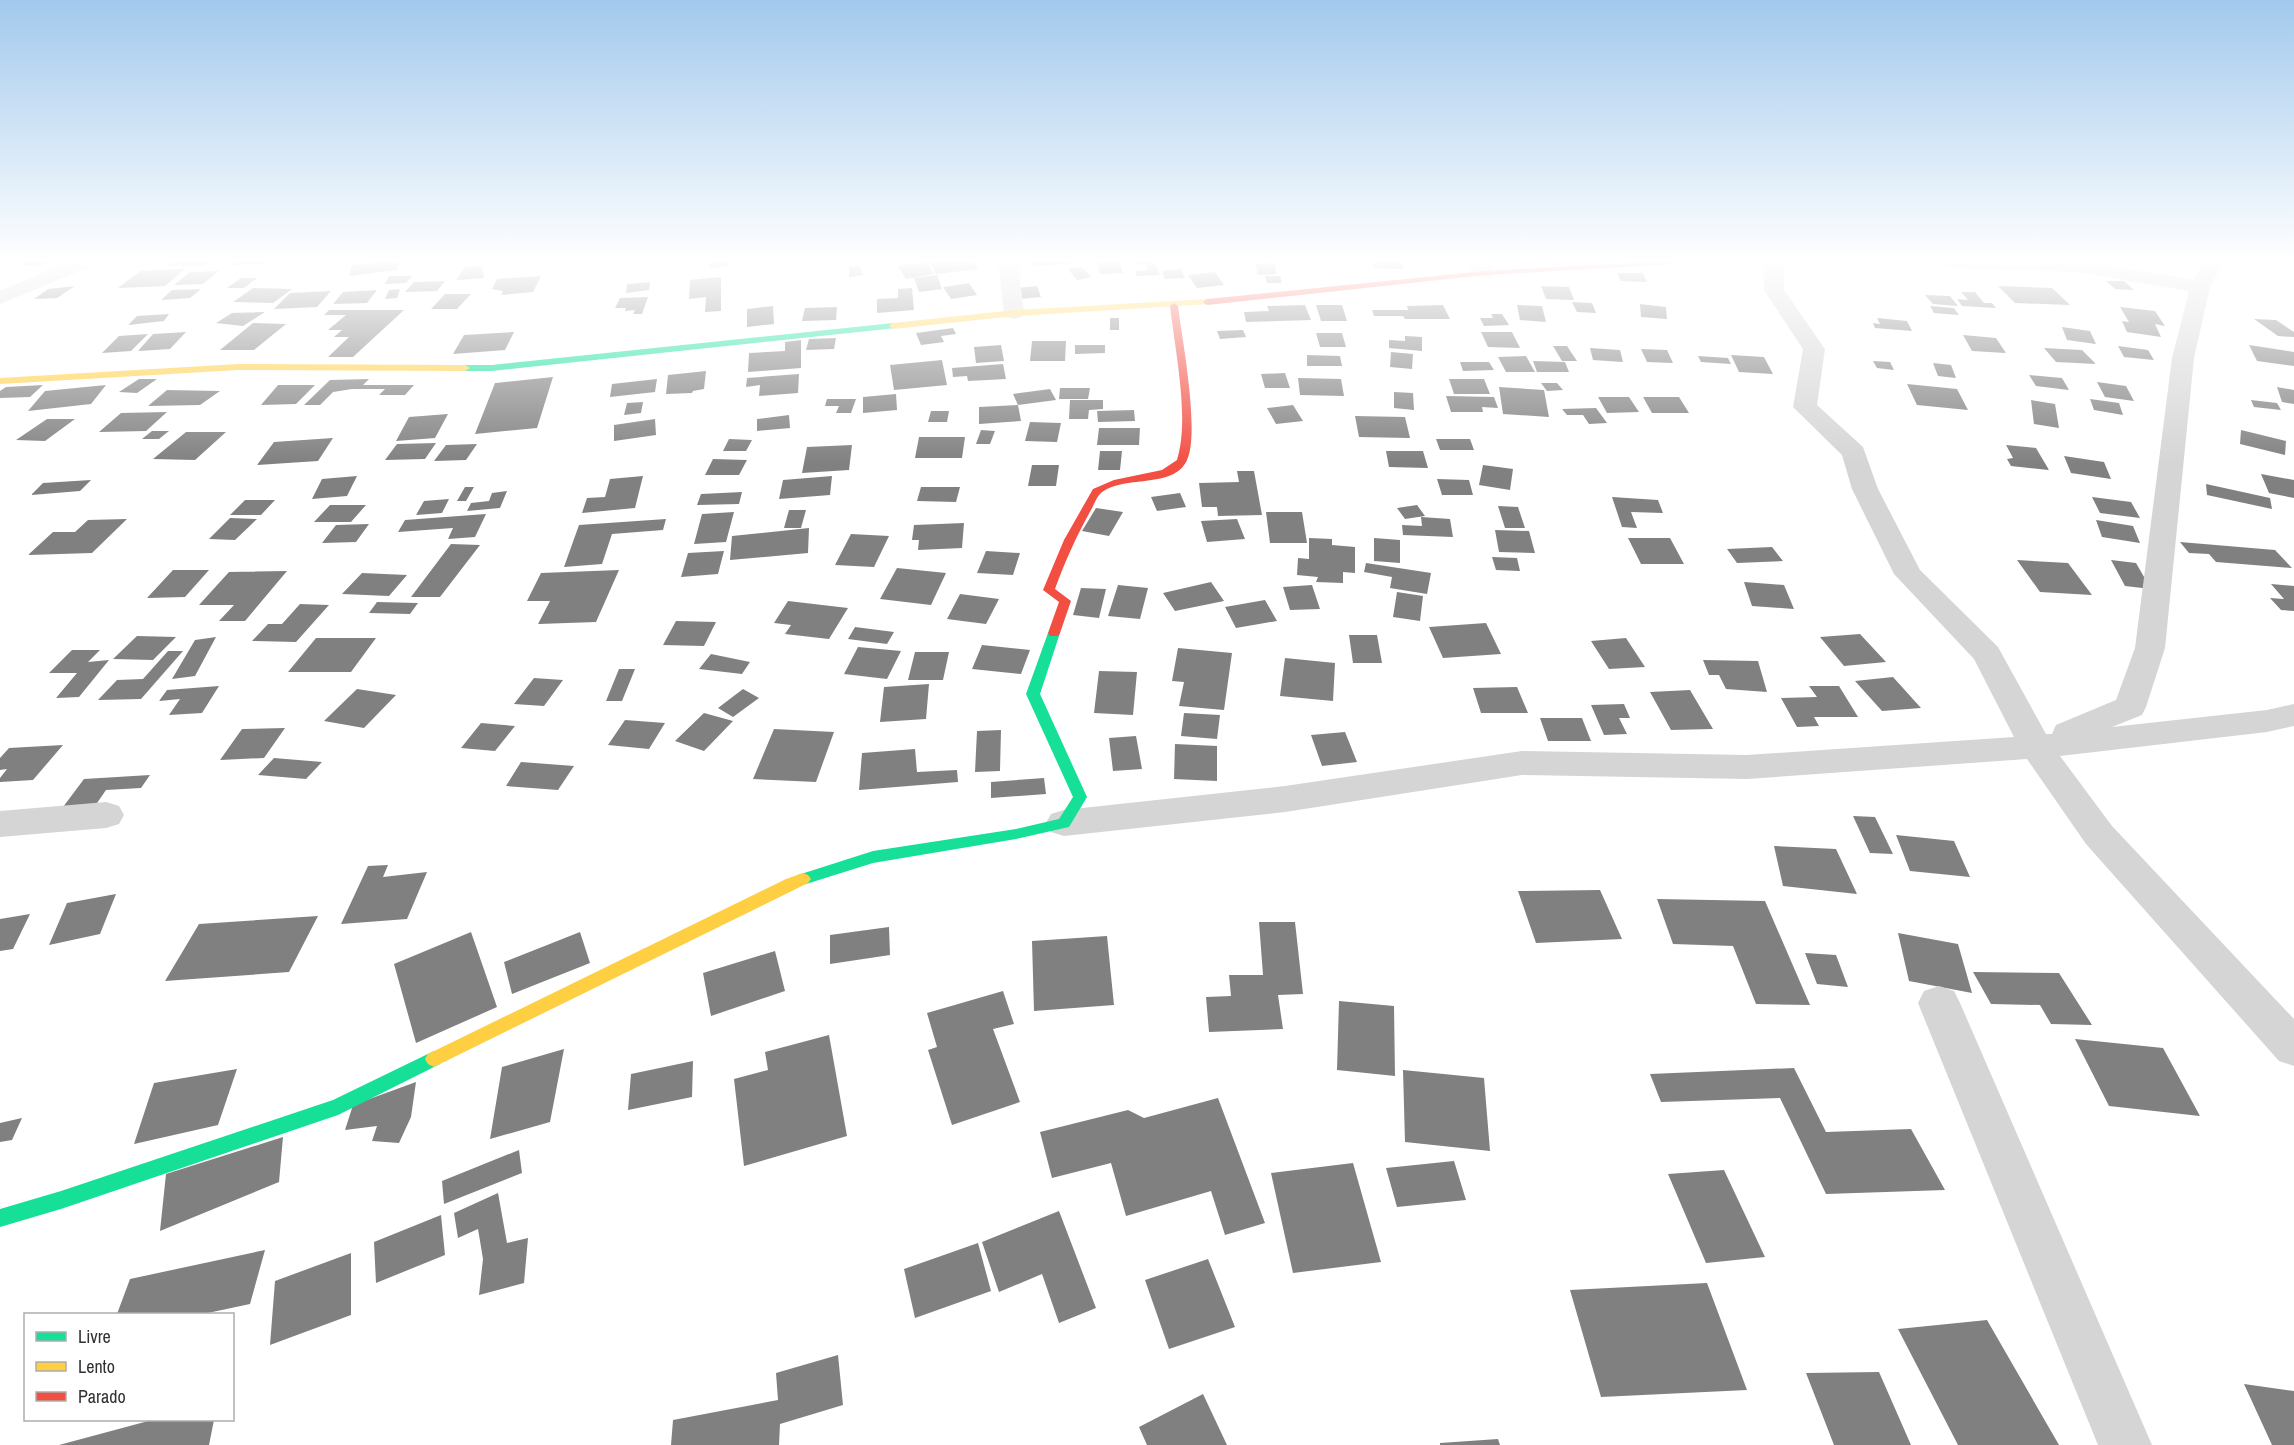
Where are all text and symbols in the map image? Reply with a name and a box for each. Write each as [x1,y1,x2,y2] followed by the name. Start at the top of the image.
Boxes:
[24,1313,234,1421] legend
[78,1324,111,1349] text: Livre
[78,1354,115,1379] text: Lento
[78,1384,126,1409] text: Parado

